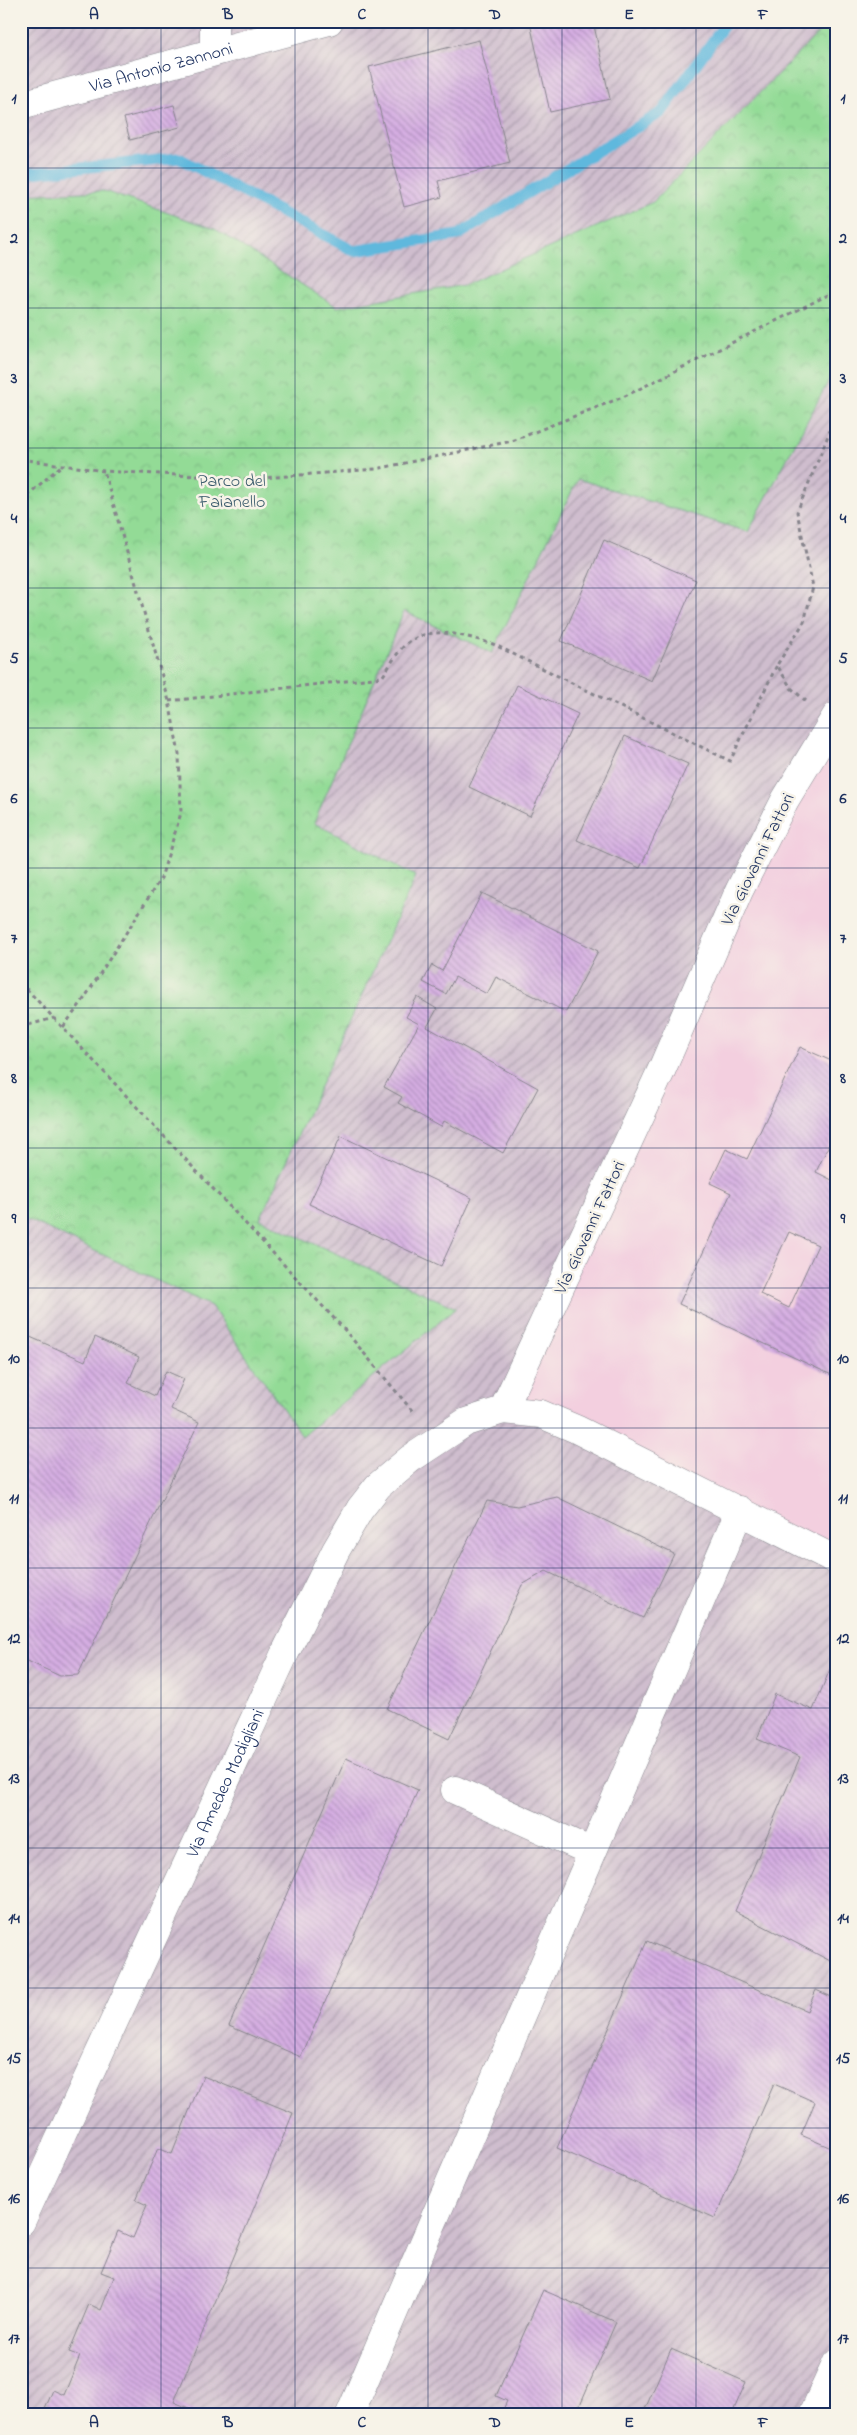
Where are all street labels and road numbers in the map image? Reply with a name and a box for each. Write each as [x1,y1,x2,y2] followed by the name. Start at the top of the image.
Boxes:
[86,37,236,101] street label: Via Antonio Zannoni
[715,789,802,931] street label: Via Giovanni Fattori
[548,1157,633,1300] street label: Via Giovanni Fattori
[180,1705,272,1863] street label: Via Amedeo Modigliani

